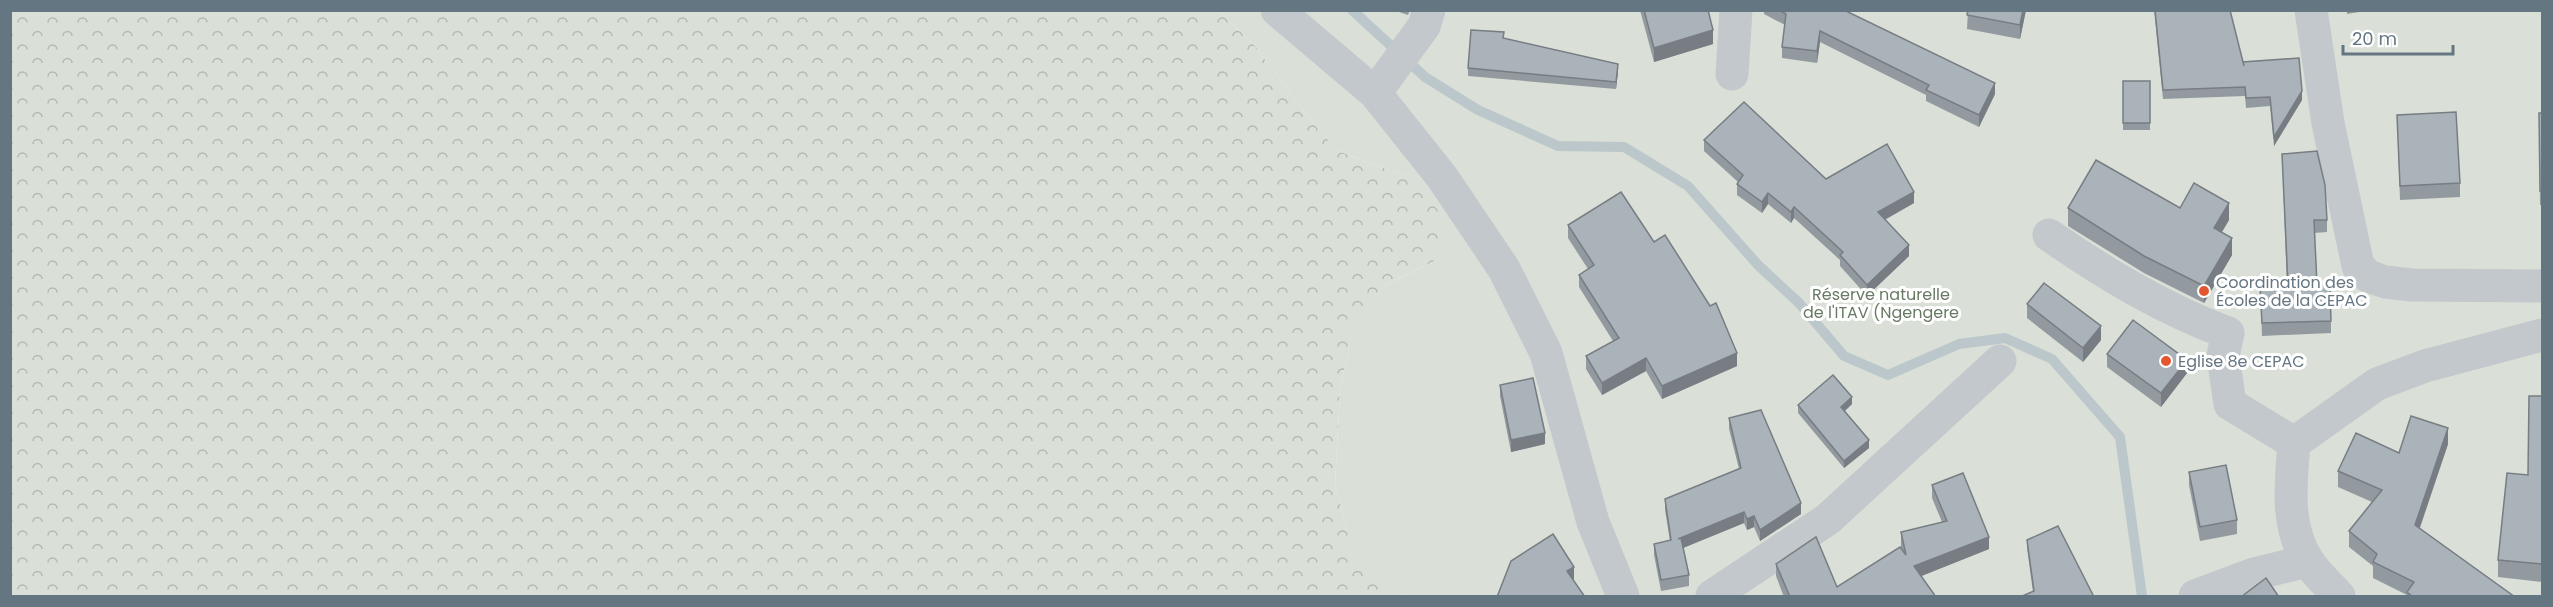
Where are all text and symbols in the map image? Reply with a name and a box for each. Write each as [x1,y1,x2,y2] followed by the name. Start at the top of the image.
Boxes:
[2343,18,2452,56] scale bar
[2352,26,2397,51] text: 20 m
[2216,271,2368,312] place label: Coordination des Écoles de la CEPAC
[1803,283,1959,324] park label: Réserve naturelle de l'ITAV (Ngengere
[2197,284,2211,298] marker: Coordination des Écoles de la CEPAC
[2178,350,2305,373] place label: Eglise 8e CEPAC
[2159,354,2173,368] marker: Eglise 8e CEPAC

